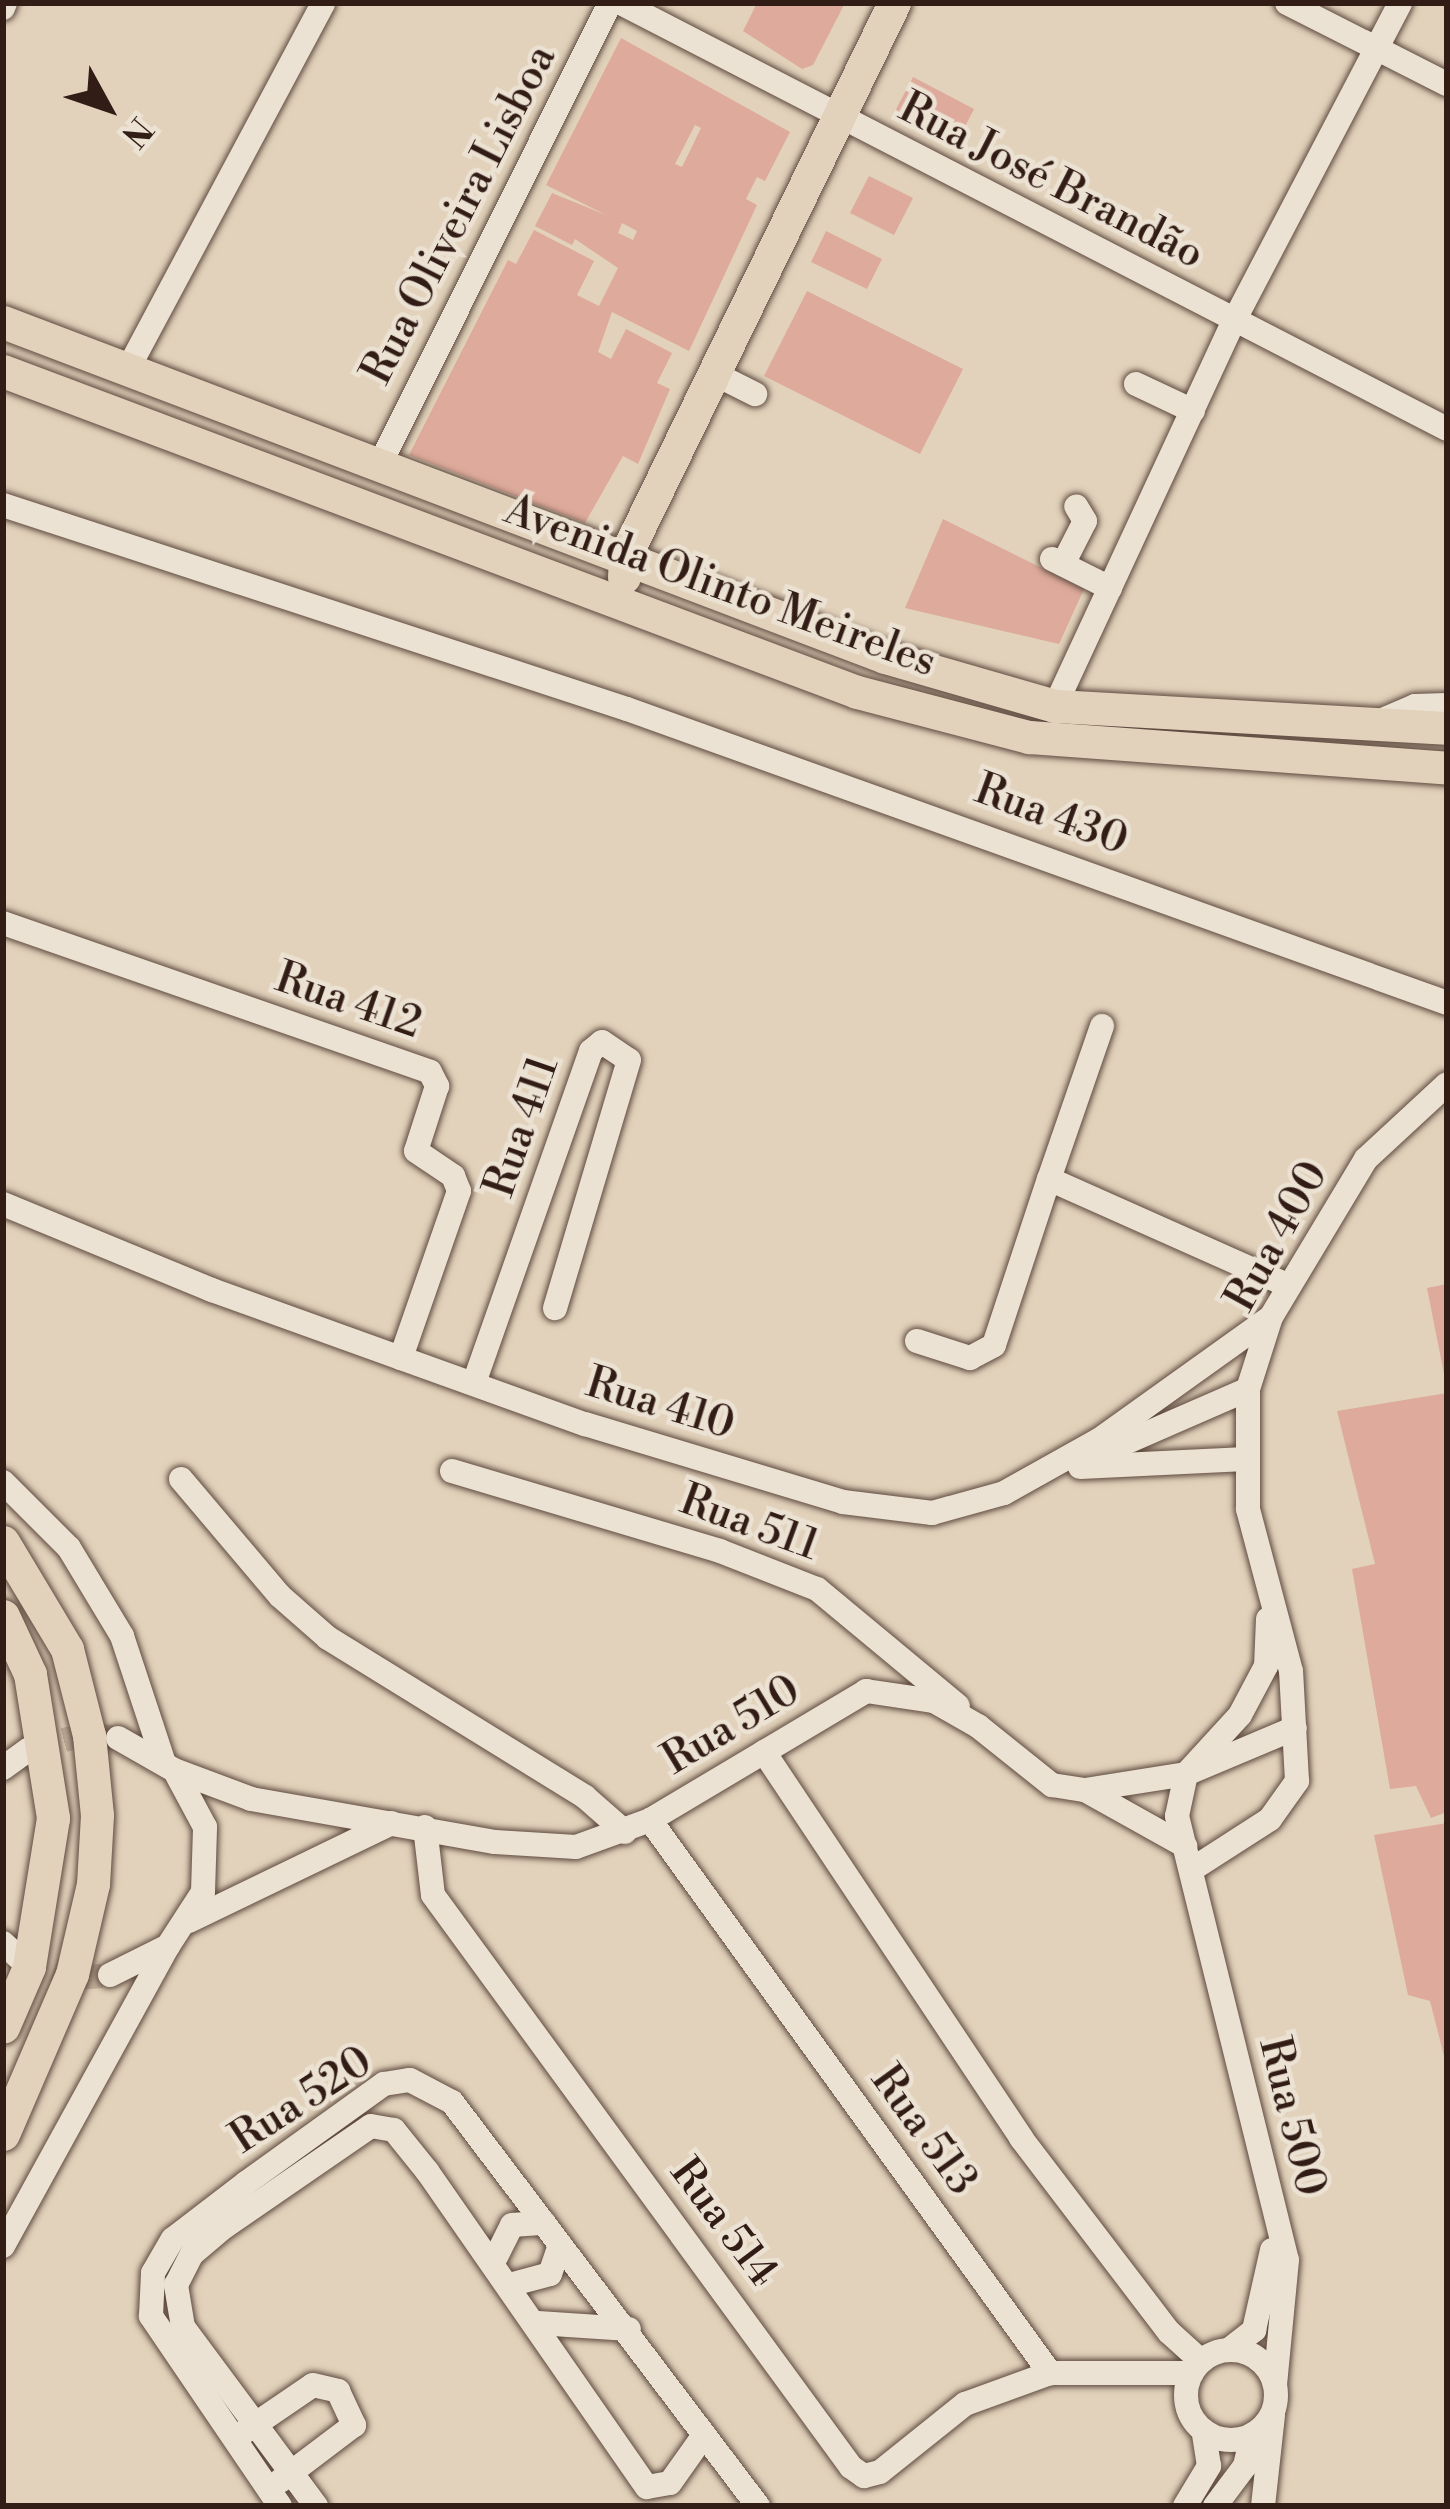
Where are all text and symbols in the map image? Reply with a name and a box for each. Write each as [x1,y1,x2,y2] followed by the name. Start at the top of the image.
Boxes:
[353,37,567,393] street label: Rua Oliveira Lisboa
[48,48,168,168] north arrow
[890,83,1212,281] street label: Rua José Brandão
[112,108,160,155] text: N
[498,486,942,688] street label: Avenida Olinto Meireles
[968,765,1134,867] street label: Rua 430
[269,954,427,1050] street label: Rua 412
[476,1050,570,1204] street label: Rua 411
[1216,1153,1340,1321] street label: Rua 400
[580,1359,740,1451] street label: Rua 410
[673,1476,825,1572] street label: Rua 511
[654,1666,810,1786] street label: Rua 510
[1247,2032,1335,2202] street label: Rua 500
[222,2037,382,2165] street label: Rua 520
[859,2057,987,2205] street label: Rua 513
[659,2149,787,2297] street label: Rua 514

